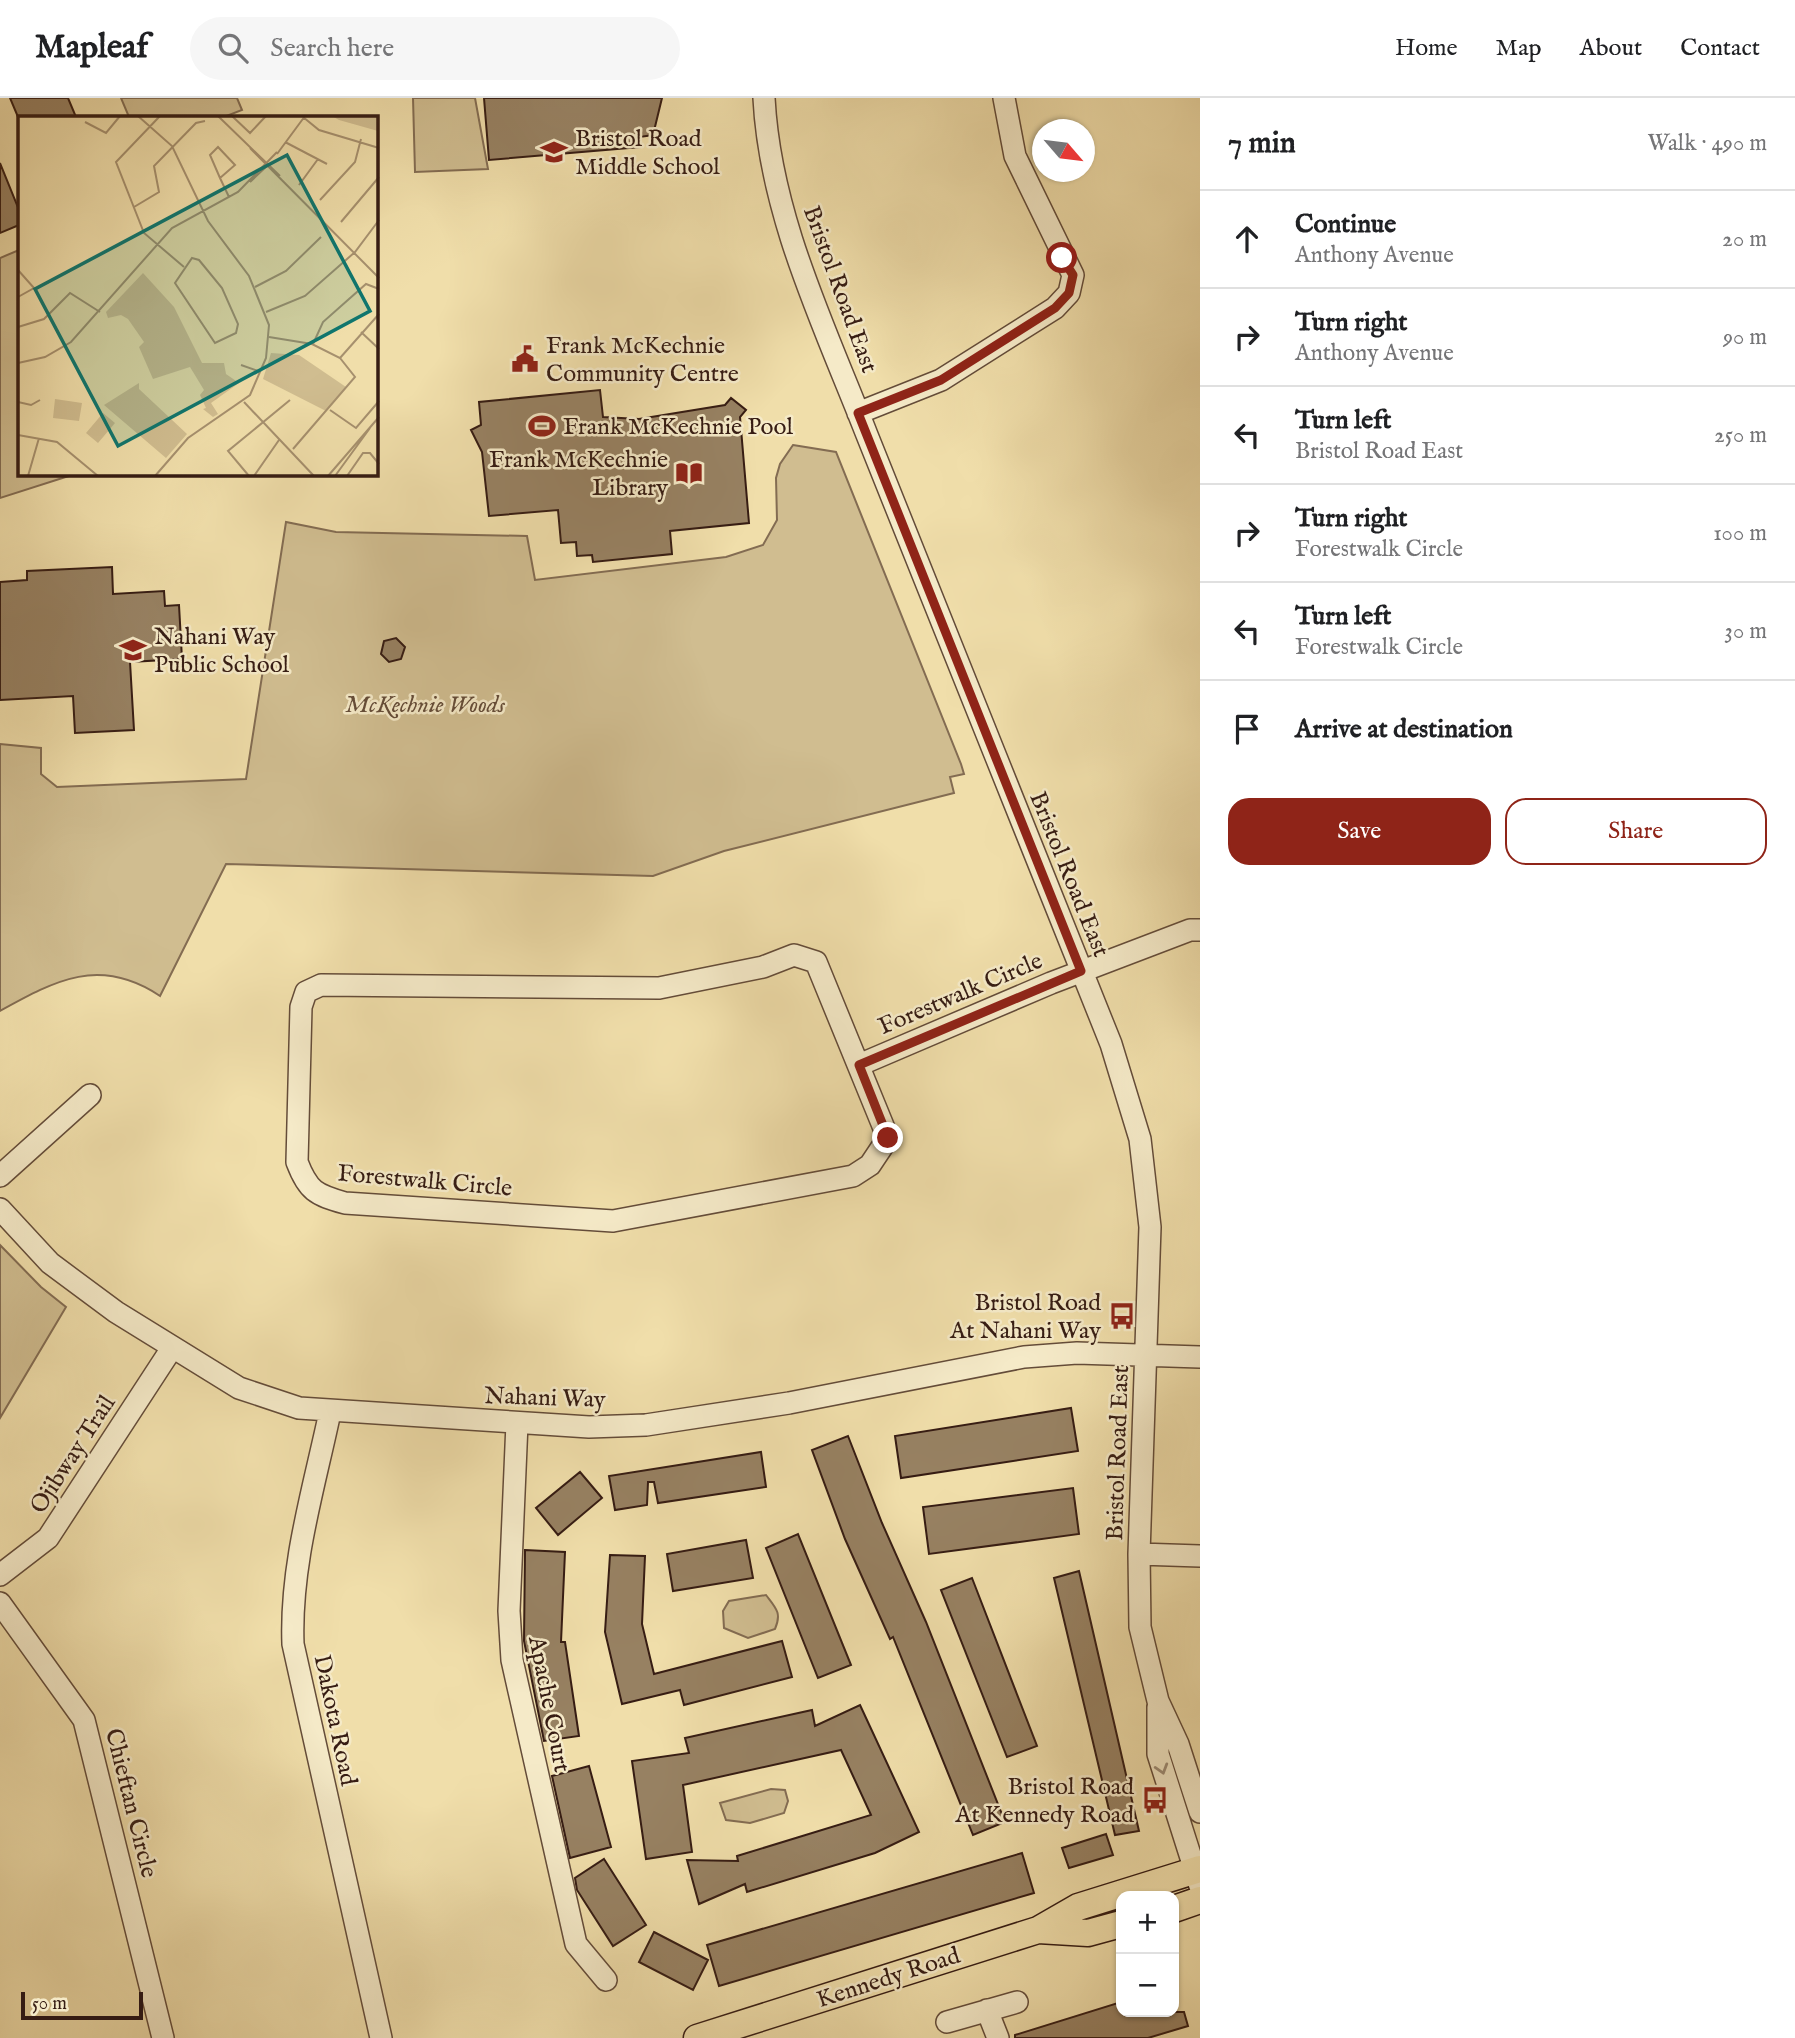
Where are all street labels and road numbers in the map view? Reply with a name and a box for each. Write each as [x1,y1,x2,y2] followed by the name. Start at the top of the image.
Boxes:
[795,202,884,377] street label: Bristol Road East
[1021,787,1116,962] street label: Bristol Road East
[874,946,1047,1043] street label: Forestwalk Circle
[336,1158,514,1205] street label: Forestwalk Circle
[1100,1365,1137,1541] street label: Bristol Road East
[484,1381,606,1416] street label: Nahani Way
[23,1389,123,1520] street label: Ojibway Trail
[520,1632,577,1775] street label: Apache Court
[306,1652,364,1789] street label: Dakota Road
[97,1726,164,1881] street label: Chieftan Circle
[813,1941,964,2016] street label: Kennedy Road

